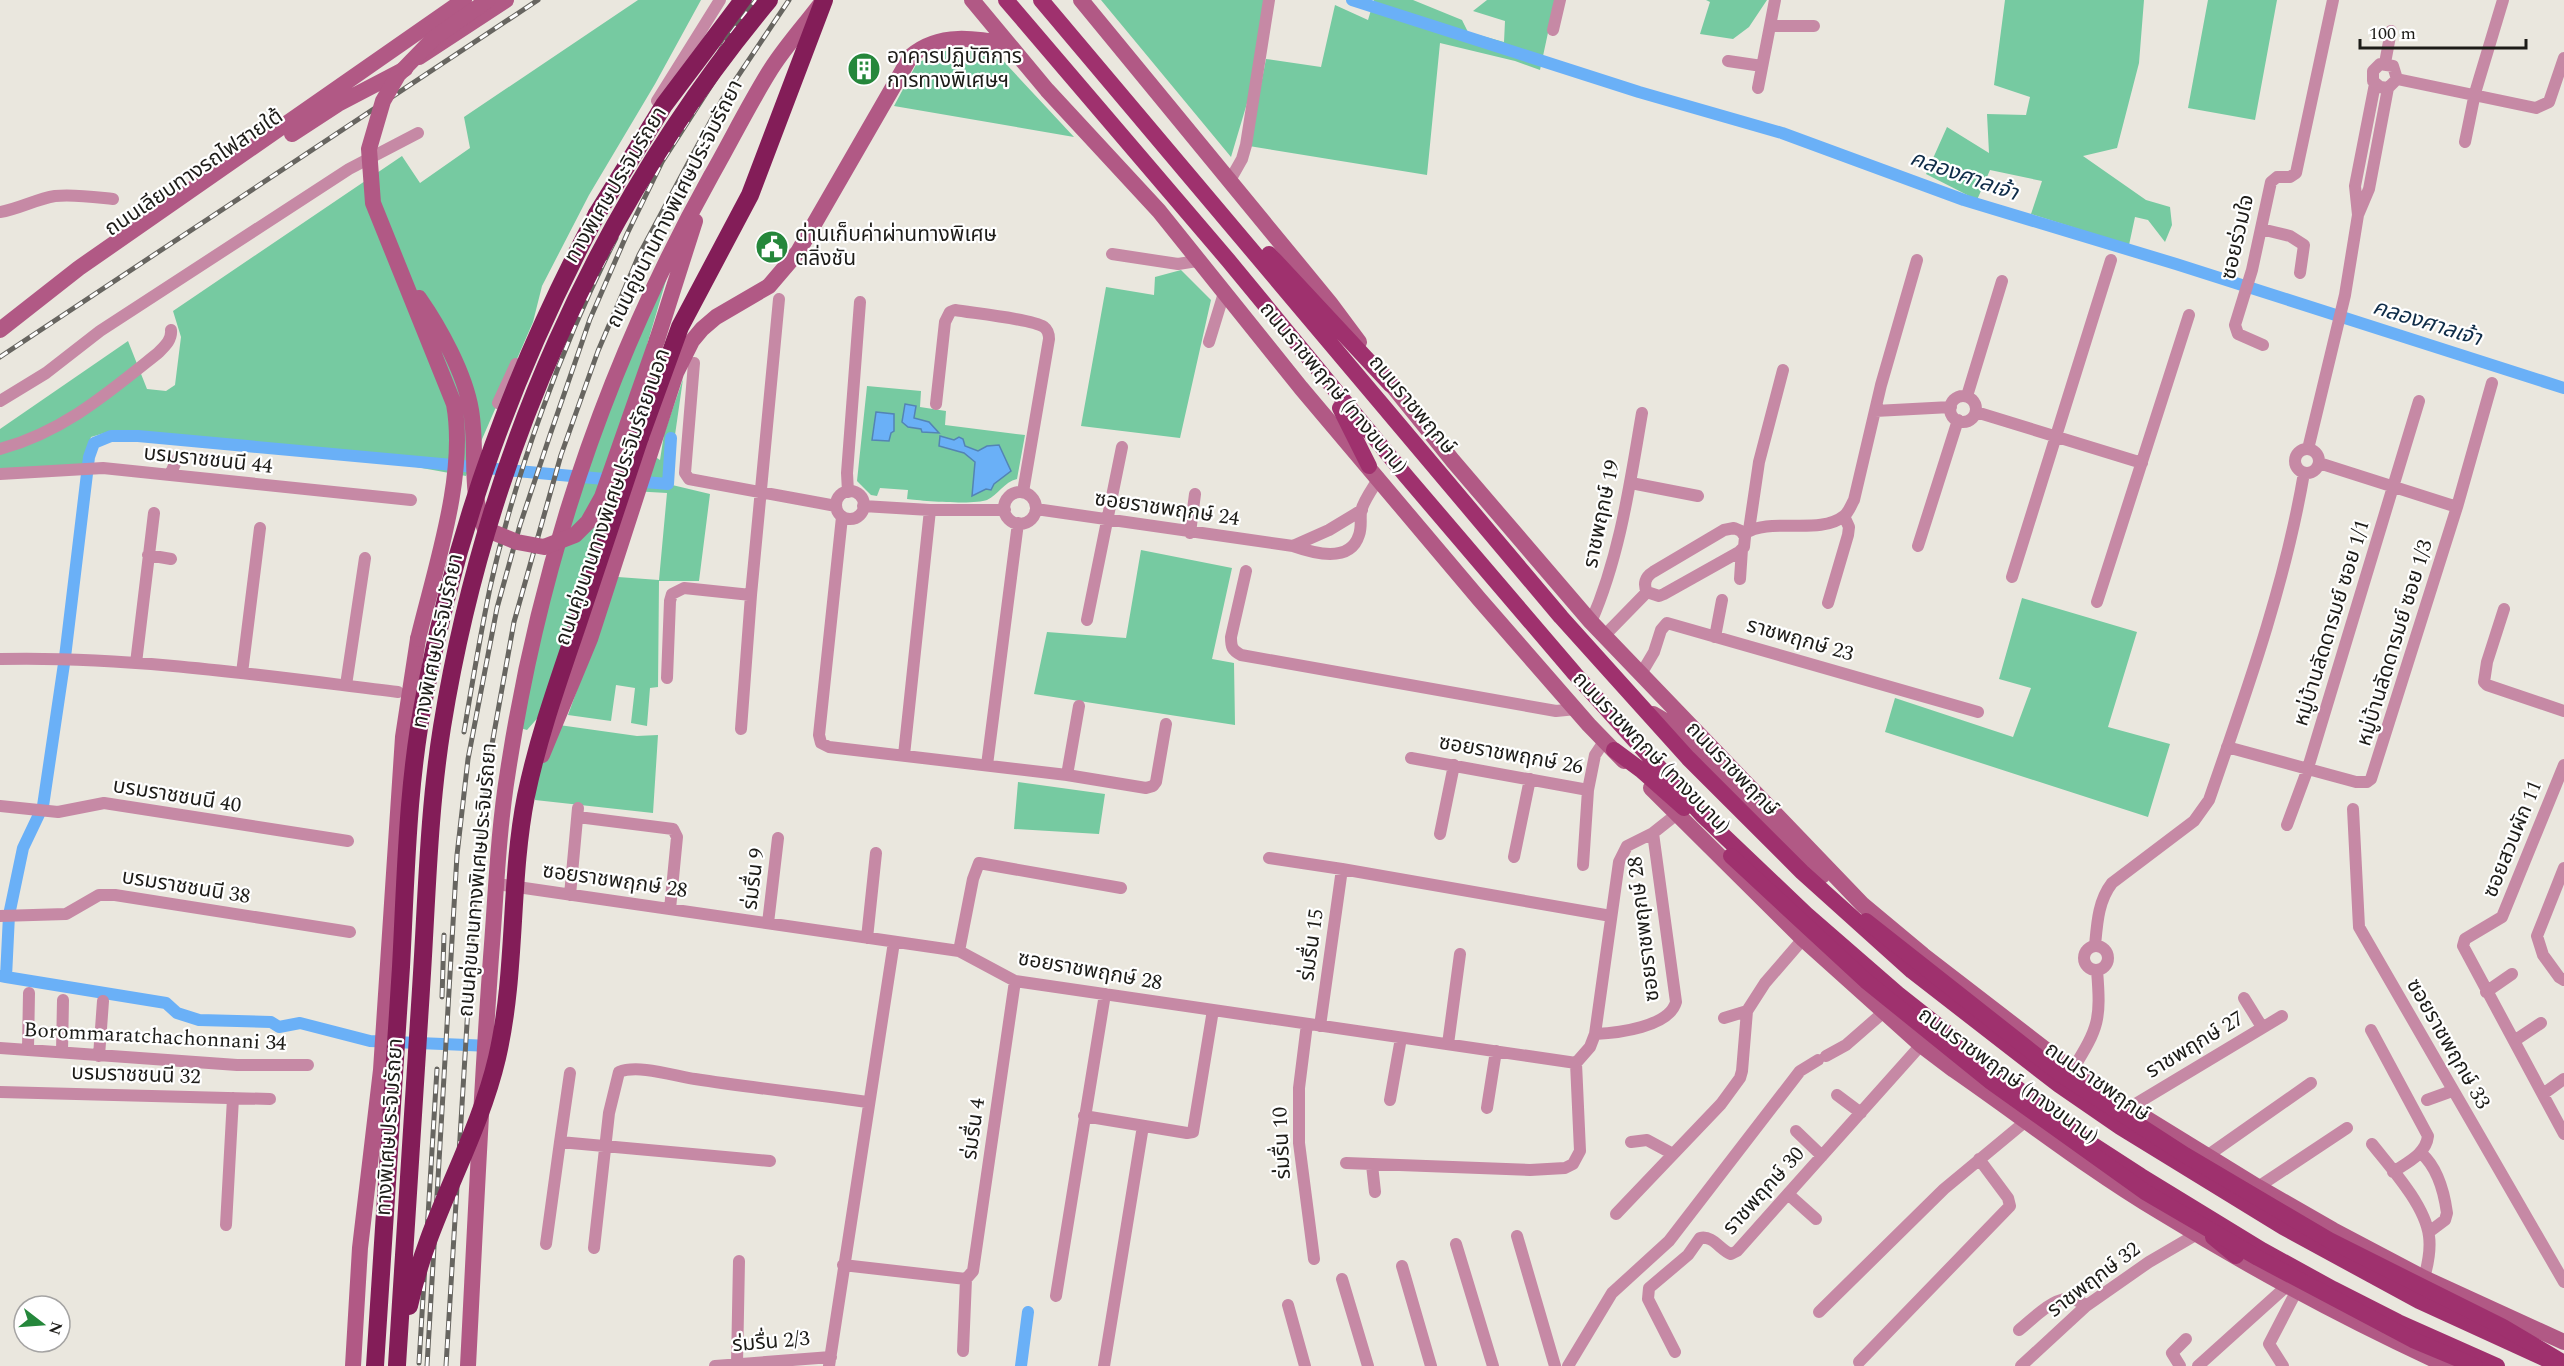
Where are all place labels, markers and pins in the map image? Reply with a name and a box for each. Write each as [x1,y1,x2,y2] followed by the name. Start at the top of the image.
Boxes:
[887,41,1022,97] place label: อาคารปฏิบัติการ การทางพิเศษฯ
[846,51,882,87] building icon: อาคารปฏิบัติการ การทางพิเศษฯ
[795,219,997,275] place label: ด่านเก็บค่าผ่านทางพิเศษ ตลิ่งชัน
[754,229,790,265] public building icon: ด่านเก็บค่าผ่านทางพิเศษ ตลิ่งชัน

